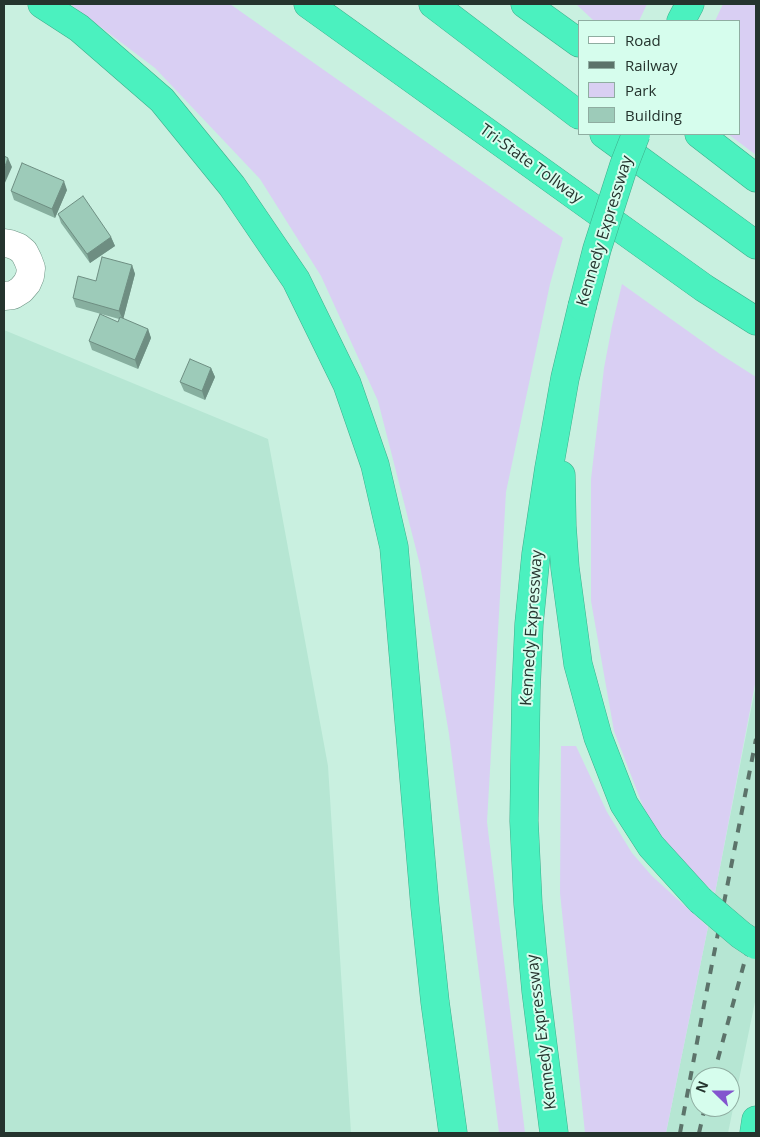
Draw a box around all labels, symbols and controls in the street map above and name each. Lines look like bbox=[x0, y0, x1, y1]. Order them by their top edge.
legend bbox=[578, 20, 740, 135]
text: Road bbox=[625, 30, 661, 50]
text: Railway bbox=[625, 55, 678, 75]
text: Park bbox=[625, 80, 656, 100]
text: Building bbox=[625, 105, 682, 125]
street label: Tri-State Tollway bbox=[476, 120, 586, 208]
street label: Kennedy Expressway bbox=[573, 153, 637, 309]
street label: Kennedy Expressway bbox=[517, 549, 547, 707]
street label: Kennedy Expressway bbox=[523, 953, 561, 1111]
north arrow bbox=[690, 1067, 740, 1117]
text: N bbox=[691, 1078, 712, 1095]

